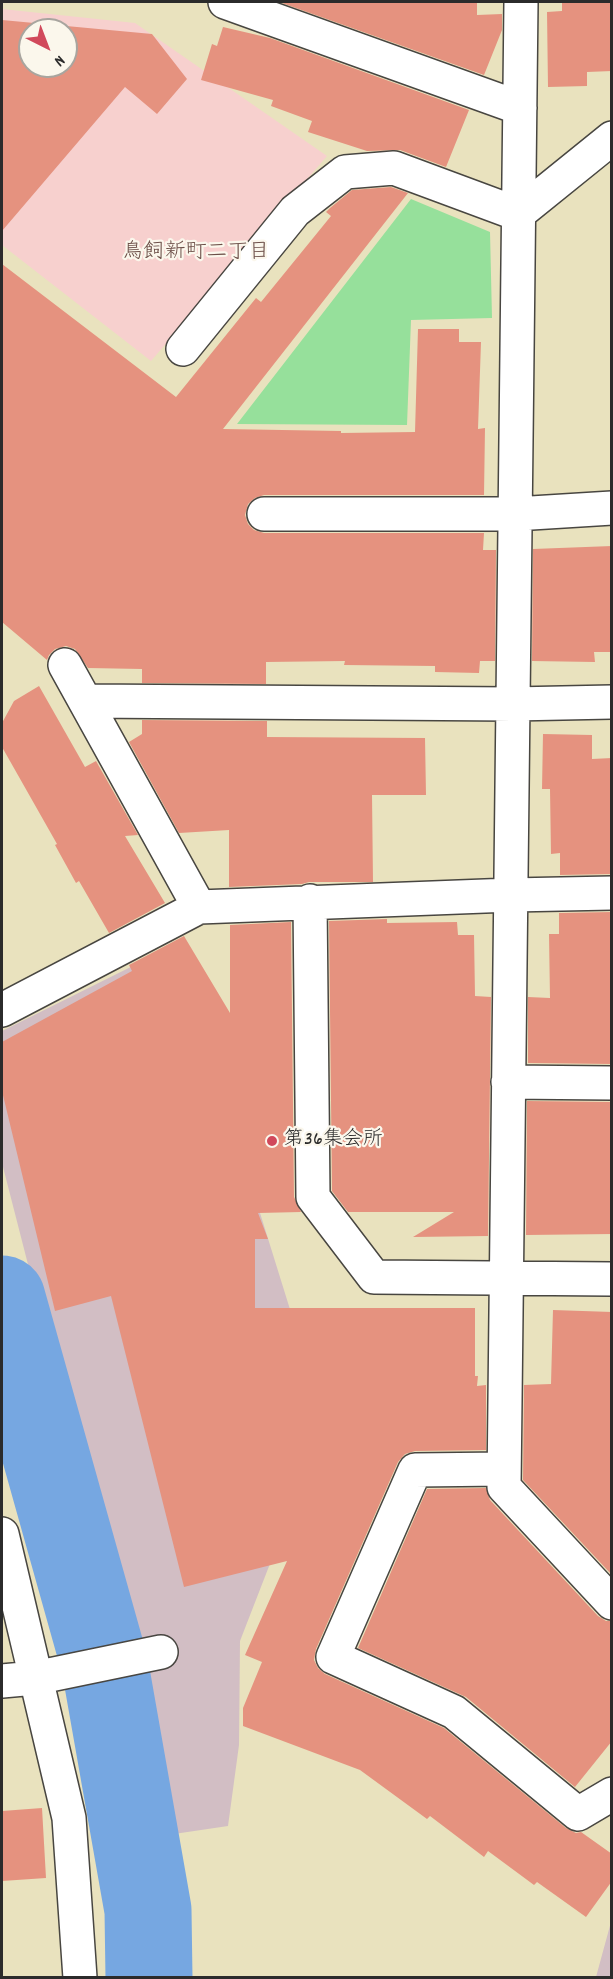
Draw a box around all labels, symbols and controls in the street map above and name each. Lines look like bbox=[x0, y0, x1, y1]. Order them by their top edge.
north arrow bbox=[18, 18, 78, 78]
text: N bbox=[48, 49, 70, 71]
district label: 鳥飼新町二丁目 bbox=[123, 241, 269, 267]
place label: 第36集会所 bbox=[284, 1129, 383, 1153]
marker: 第36集会所 bbox=[265, 1134, 279, 1148]

